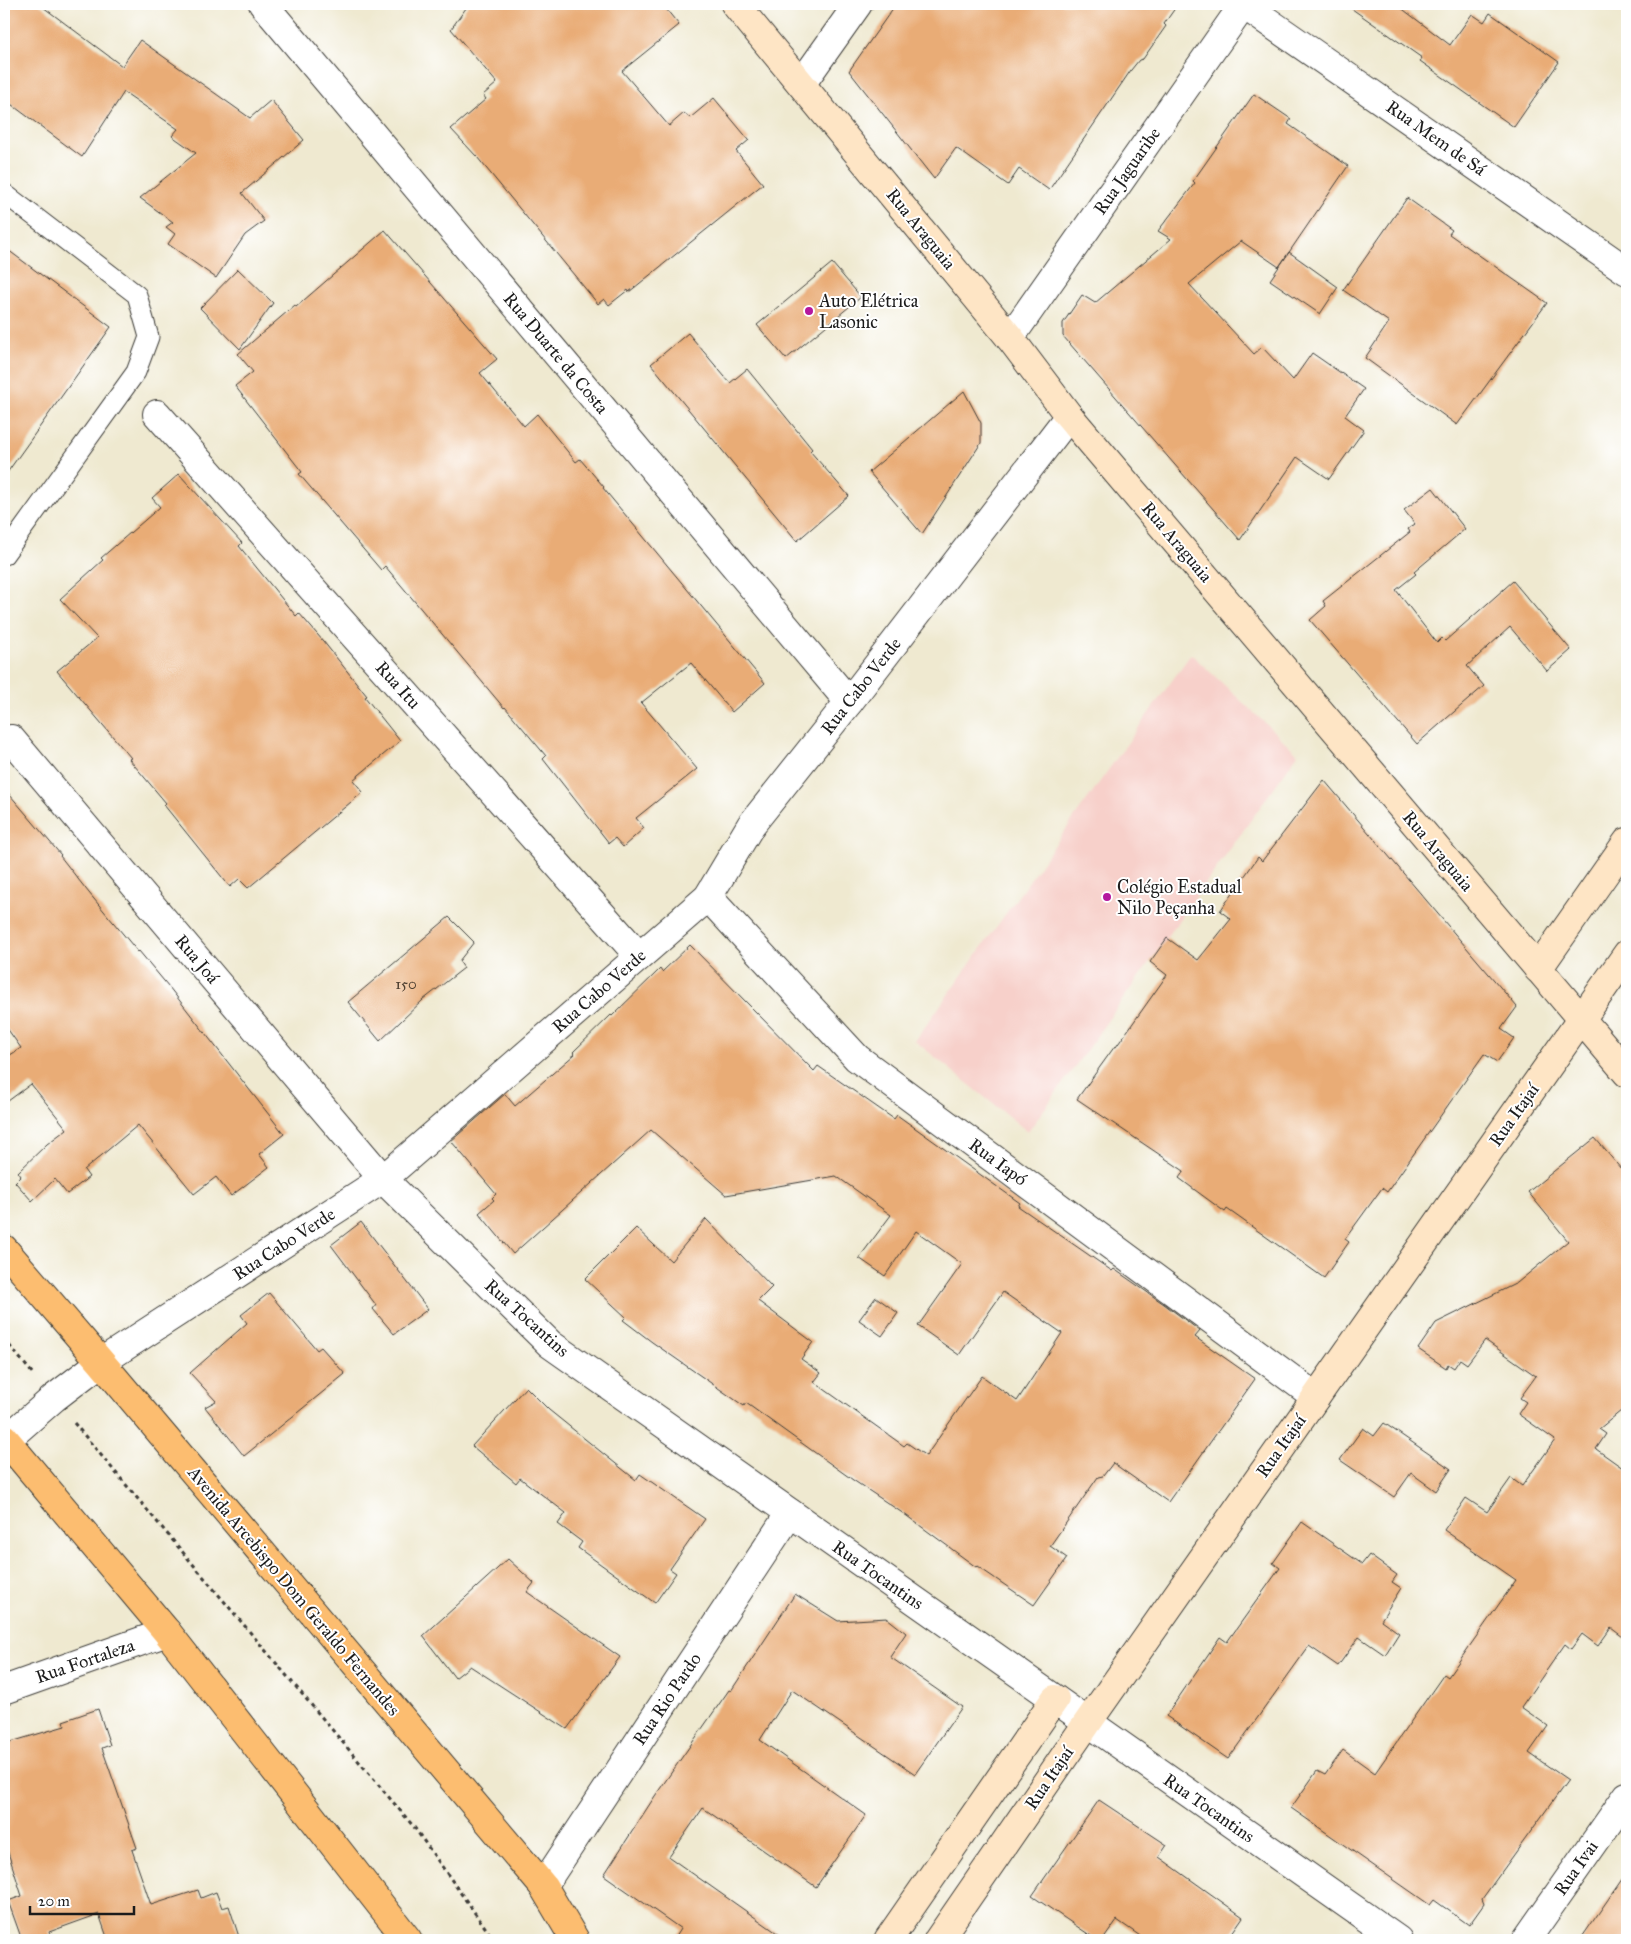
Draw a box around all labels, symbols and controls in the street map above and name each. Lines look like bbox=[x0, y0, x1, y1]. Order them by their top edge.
street label: Rua Mem de Sá bbox=[1382, 95, 1490, 181]
street label: Rua Jaguaribe bbox=[1089, 123, 1166, 220]
street label: Rua Araguaia bbox=[881, 184, 961, 275]
street label: Rua Duarte da Costa bbox=[499, 288, 614, 419]
place label: Auto Elétrica Lasonic bbox=[818, 290, 919, 333]
marker: Auto Elétrica Lasonic bbox=[803, 305, 815, 317]
street label: Rua Araguaia bbox=[1136, 497, 1217, 588]
street label: Rua Cabo Verde bbox=[816, 633, 906, 739]
street label: Rua Itu bbox=[371, 657, 425, 714]
street label: Rua Araguaia bbox=[1397, 806, 1478, 897]
place label: Colégio Estadual Nilo Peçanha bbox=[1117, 876, 1242, 919]
marker: Colégio Estadual Nilo Peçanha bbox=[1101, 891, 1113, 903]
street label: Rua Joá bbox=[169, 930, 224, 989]
street label: Rua Cabo Verde bbox=[548, 944, 650, 1038]
house number: 150 bbox=[395, 975, 417, 993]
street label: Rua Itajaí bbox=[1484, 1078, 1544, 1151]
street label: Rua Iapó bbox=[964, 1133, 1032, 1191]
street label: Rua Cabo Verde bbox=[229, 1203, 339, 1285]
street label: Rua Tocantins bbox=[480, 1274, 574, 1362]
street label: Rua Itajaí bbox=[1251, 1409, 1311, 1482]
street label: Avenida Arcebispo Dom Geraldo Fernandes bbox=[183, 1461, 405, 1720]
street label: Rua Tocantins bbox=[828, 1536, 928, 1614]
street label: Rua Fortaleza bbox=[33, 1634, 138, 1688]
street label: Rua Rio Pardo bbox=[628, 1649, 706, 1749]
street label: Rua Itajaí bbox=[1020, 1741, 1079, 1814]
street label: Rua Tocantins bbox=[1159, 1769, 1259, 1847]
street label: Rua Ivai bbox=[1549, 1836, 1603, 1900]
scale bar bbox=[30, 1884, 134, 1916]
text: 20 m bbox=[38, 1892, 70, 1910]

